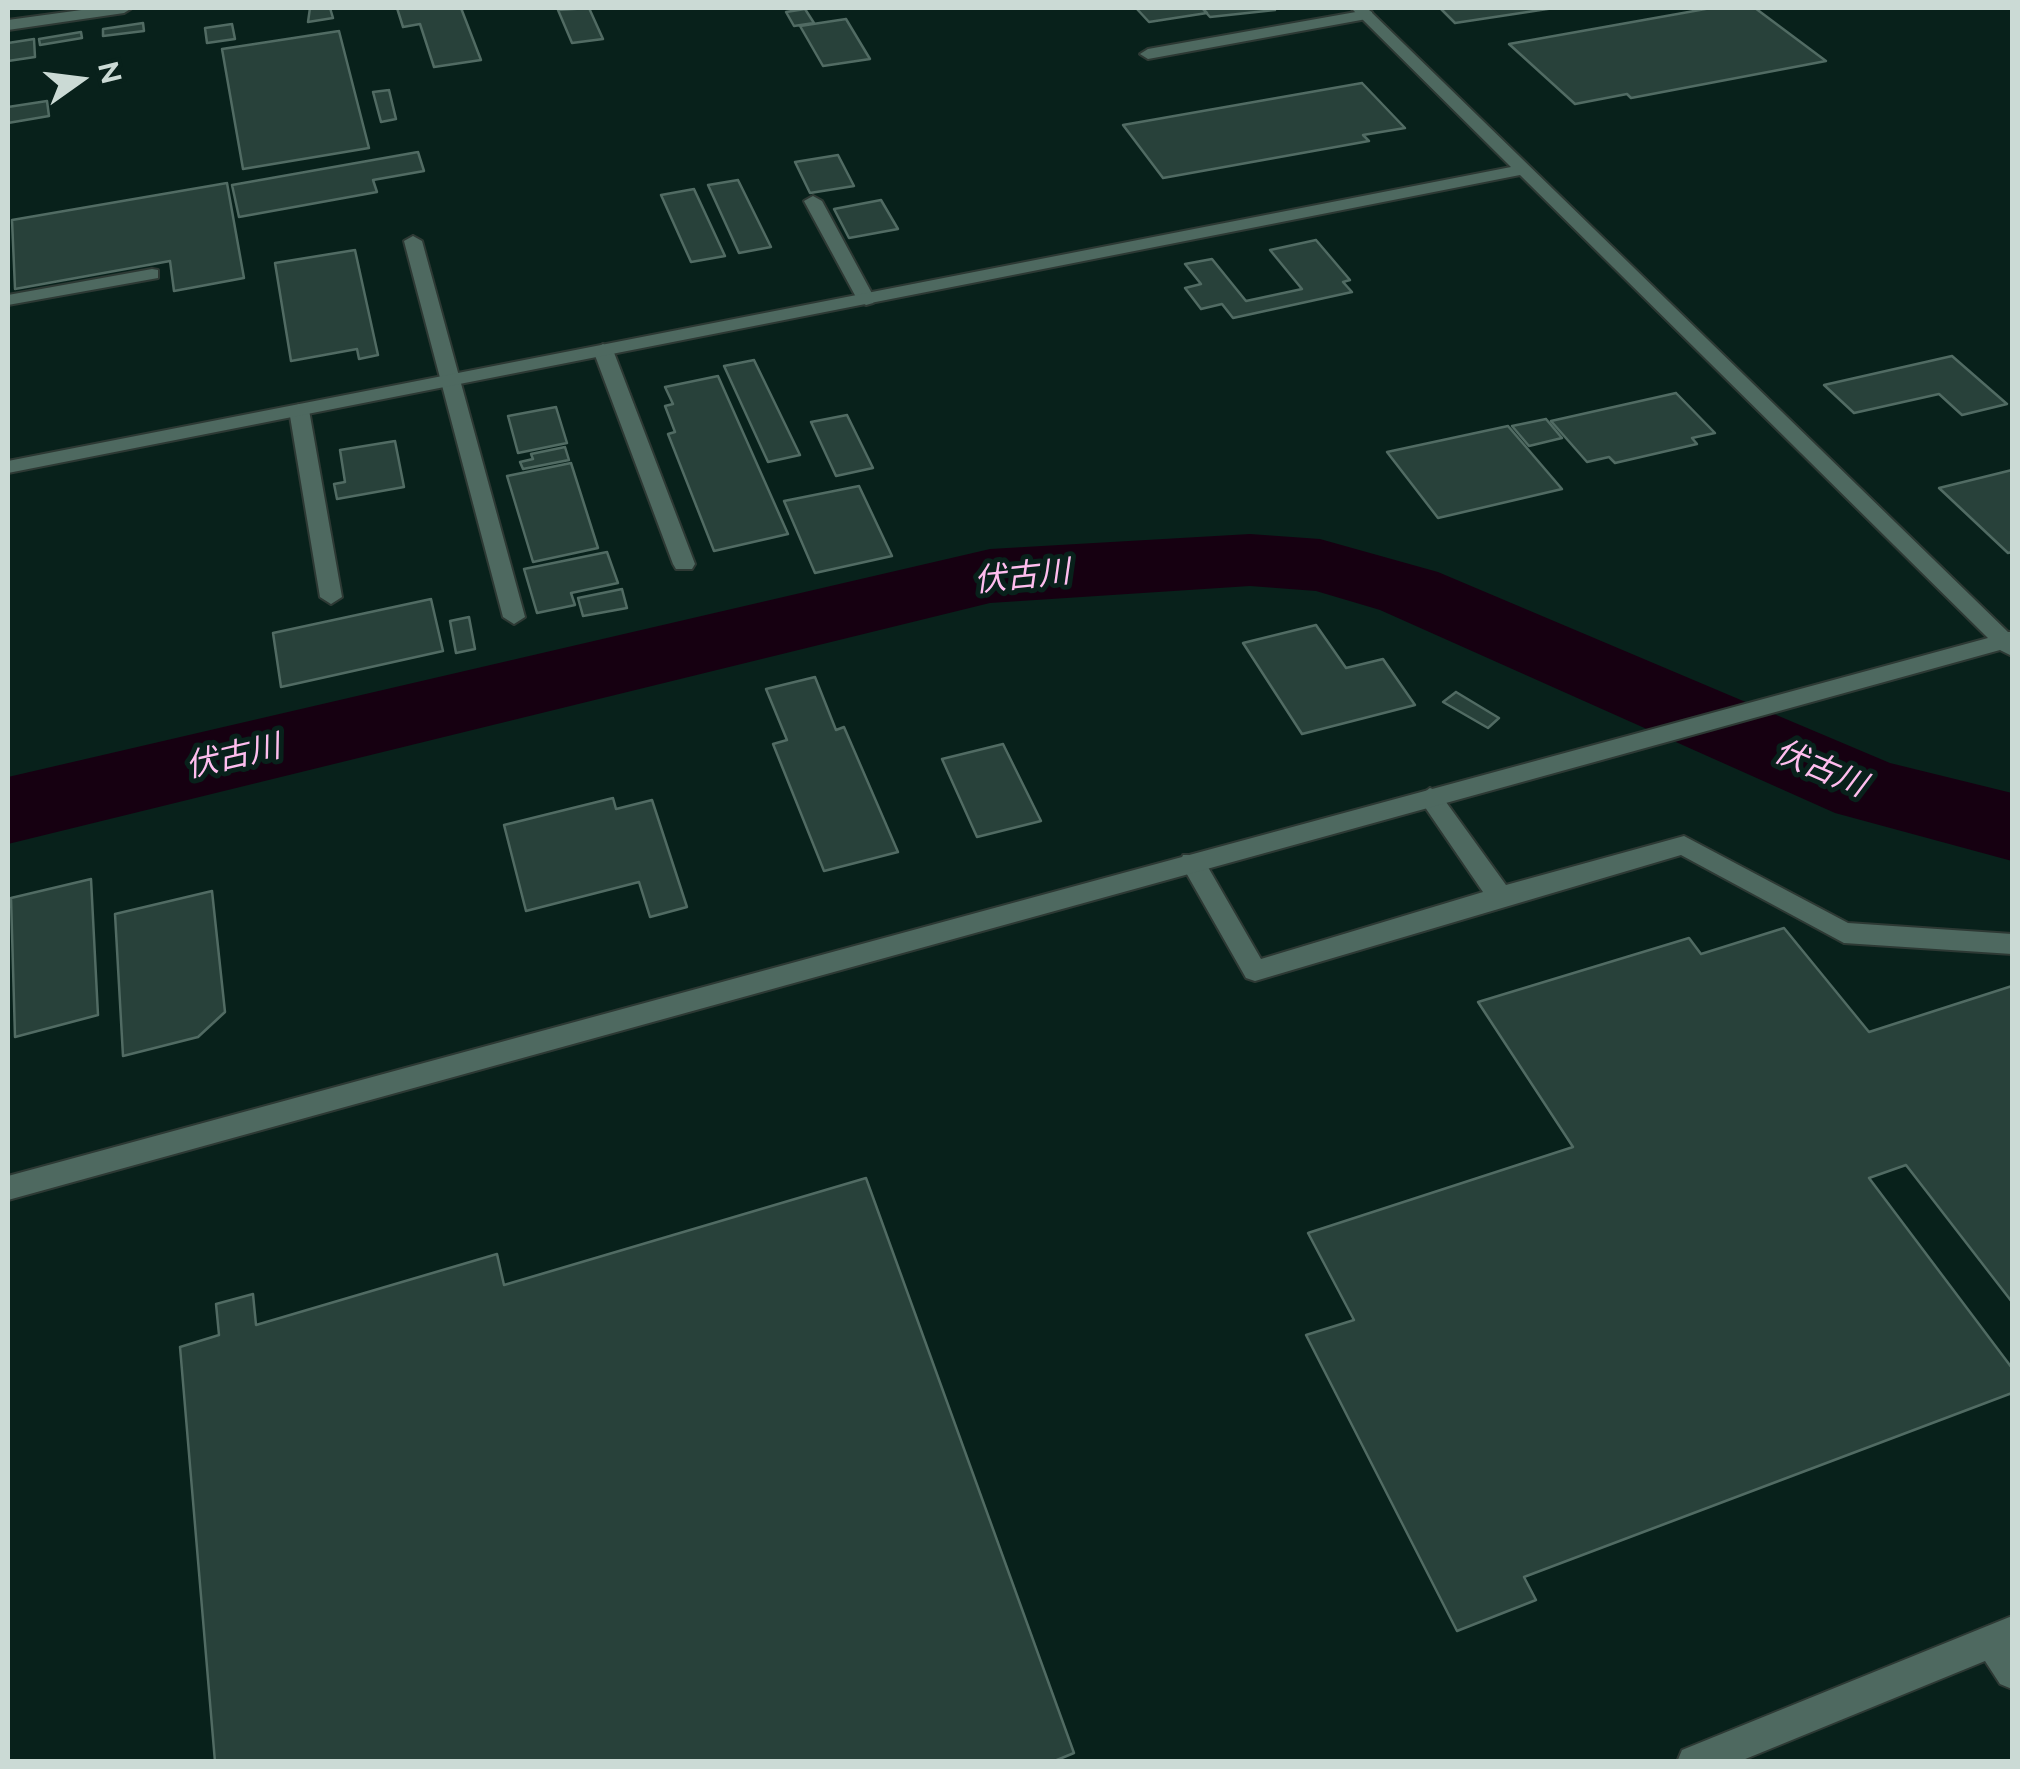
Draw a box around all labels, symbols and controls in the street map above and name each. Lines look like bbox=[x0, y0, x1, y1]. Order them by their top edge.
north arrow bbox=[30, 30, 130, 130]
text: N bbox=[91, 58, 128, 87]
water label: 伏古川 bbox=[972, 553, 1072, 601]
water label: 伏古川 bbox=[182, 727, 284, 787]
water label: 伏古川 bbox=[1768, 733, 1872, 805]

